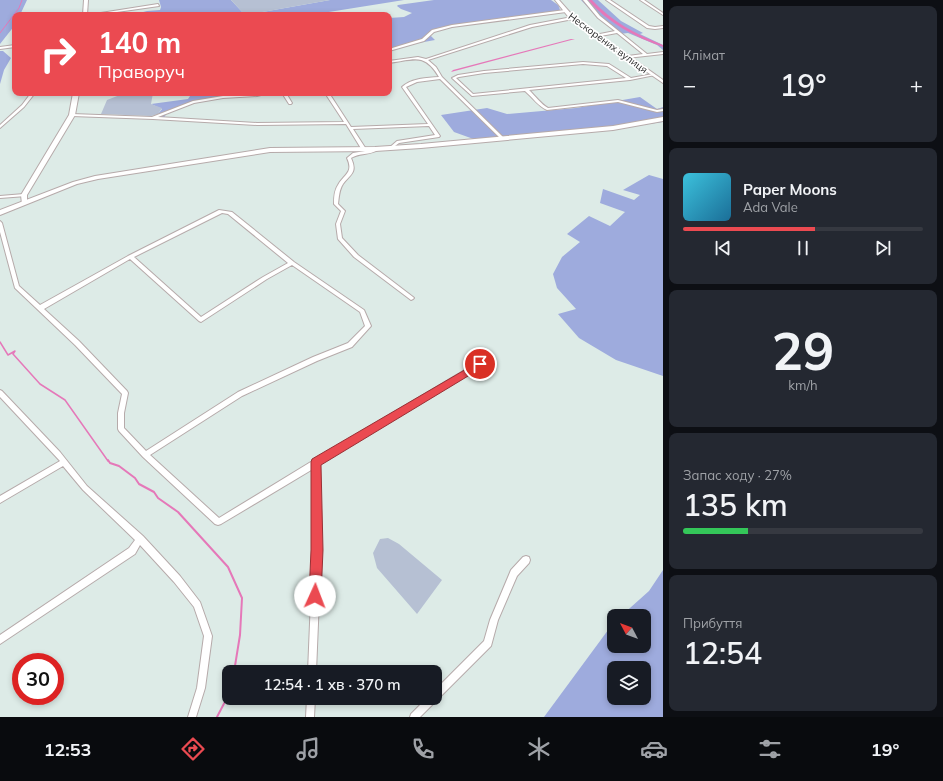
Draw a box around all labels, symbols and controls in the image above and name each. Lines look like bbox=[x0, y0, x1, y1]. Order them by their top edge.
street label: Нескорених вулиця bbox=[566, 10, 650, 76]
text: 140 m bbox=[98, 25, 181, 60]
icon: right bbox=[32, 28, 84, 80]
text: Клімат bbox=[683, 47, 725, 63]
text: Праворуч bbox=[98, 60, 185, 83]
text: 19° bbox=[779, 66, 827, 104]
text: − bbox=[683, 71, 696, 99]
text: + bbox=[910, 71, 923, 99]
text: Paper Moons bbox=[743, 180, 837, 199]
text: Ada Vale bbox=[743, 199, 798, 215]
icon: previous bbox=[712, 237, 734, 259]
icon: pause bbox=[792, 237, 814, 259]
icon: next bbox=[872, 237, 894, 259]
text: 29 bbox=[772, 318, 834, 383]
pin bbox=[463, 347, 497, 381]
icon: arrive bbox=[469, 353, 491, 375]
text: km/h bbox=[788, 377, 818, 393]
text: Запас ходу · 27% bbox=[683, 467, 792, 483]
text: 135 km bbox=[683, 486, 788, 524]
position arrow bbox=[294, 575, 336, 617]
north arrow bbox=[607, 609, 651, 653]
map controls bbox=[607, 609, 651, 705]
text: Прибуття bbox=[683, 615, 742, 631]
text: 12:54 bbox=[683, 634, 762, 672]
speed limit sign: 30 bbox=[12, 653, 64, 705]
button: layers bbox=[607, 661, 651, 705]
text: 12:54 · 1 хв · 370 m bbox=[264, 675, 400, 694]
icon: directions bbox=[179, 735, 207, 763]
icon: music bbox=[294, 735, 322, 763]
icon: phone bbox=[409, 735, 437, 763]
icon: climate bbox=[525, 735, 553, 763]
icon: car bbox=[640, 735, 668, 763]
icon: filters bbox=[756, 735, 784, 763]
text: 12:53 bbox=[44, 738, 91, 761]
text: 19° bbox=[871, 738, 899, 761]

